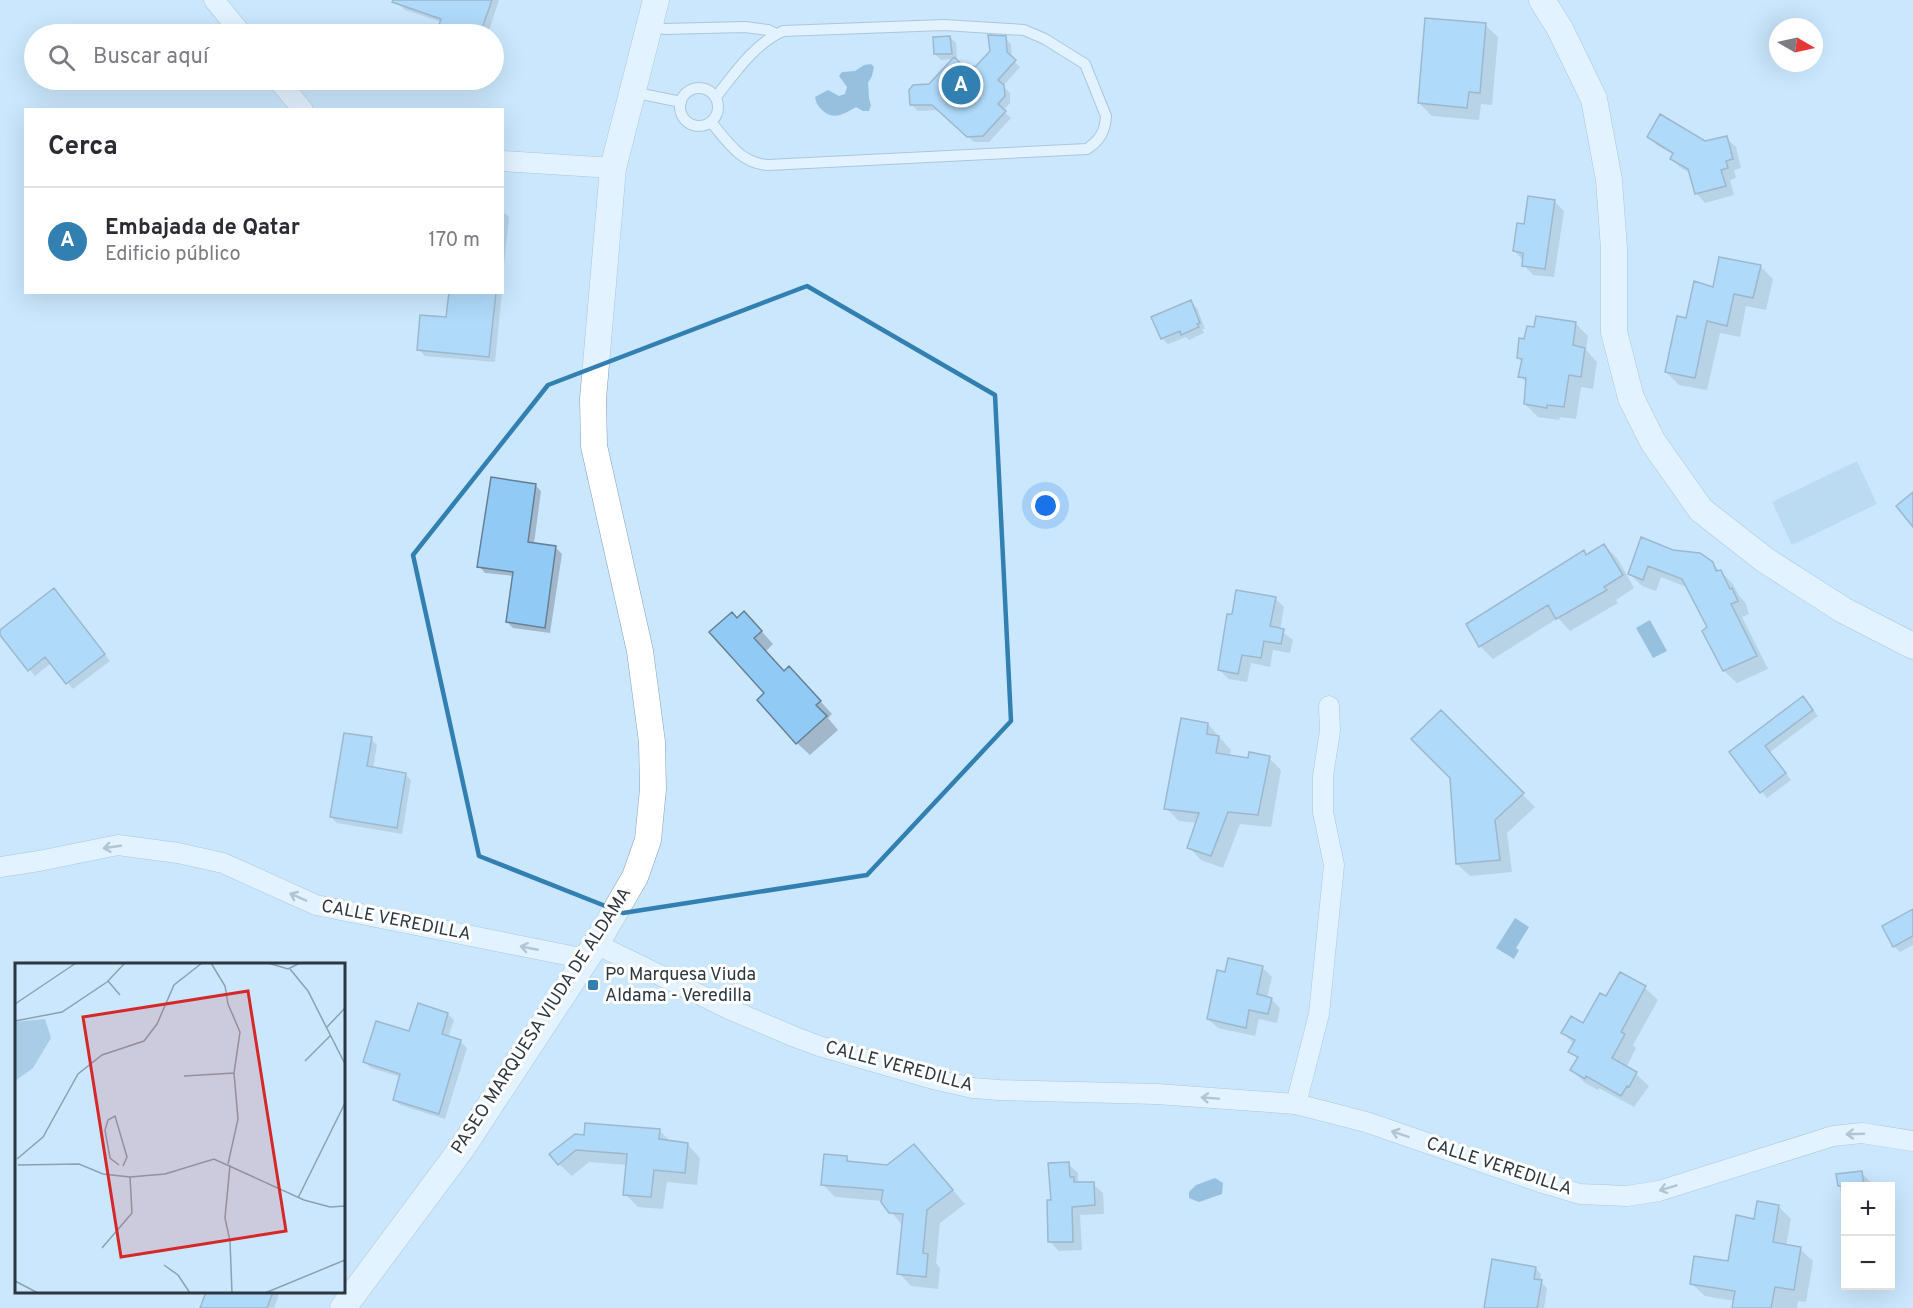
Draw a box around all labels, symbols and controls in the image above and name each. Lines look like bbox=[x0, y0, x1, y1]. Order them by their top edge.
north arrow bbox=[1769, 18, 1823, 72]
search box bbox=[24, 24, 504, 90]
icon: search bbox=[45, 41, 78, 74]
text: Buscar aquí bbox=[93, 44, 209, 71]
pin: A bbox=[942, 62, 980, 107]
text: Cerca bbox=[48, 131, 118, 164]
text: Embajada de Qatar bbox=[105, 215, 300, 242]
text: A bbox=[60, 228, 75, 254]
text: 170 m bbox=[428, 228, 480, 254]
text: Edificio público bbox=[105, 242, 241, 268]
your location bbox=[1031, 491, 1060, 520]
one-way arrow bbox=[103, 841, 122, 852]
street label: PASEO MARQUESA VIUDA DE ALDAMA bbox=[447, 883, 637, 1159]
one-way arrow bbox=[289, 891, 307, 903]
street label: CALLE VEREDILLA bbox=[319, 895, 473, 947]
one-way arrow bbox=[519, 941, 538, 953]
inset map bbox=[15, 963, 345, 1293]
place label: Pº Marquesa Viuda Aldama - Veredilla bbox=[605, 964, 756, 1008]
marker: Pº Marquesa Viuda Aldama - Veredilla bbox=[586, 978, 600, 992]
street label: CALLE VEREDILLA bbox=[823, 1036, 975, 1098]
one-way arrow bbox=[1200, 1092, 1220, 1103]
one-way arrow bbox=[1391, 1128, 1410, 1139]
one-way arrow bbox=[1846, 1129, 1866, 1140]
street label: CALLE VEREDILLA bbox=[1423, 1133, 1575, 1201]
map controls bbox=[1841, 1182, 1895, 1290]
button: + bbox=[1841, 1182, 1895, 1236]
one-way arrow bbox=[1659, 1183, 1678, 1194]
button: − bbox=[1841, 1236, 1895, 1290]

